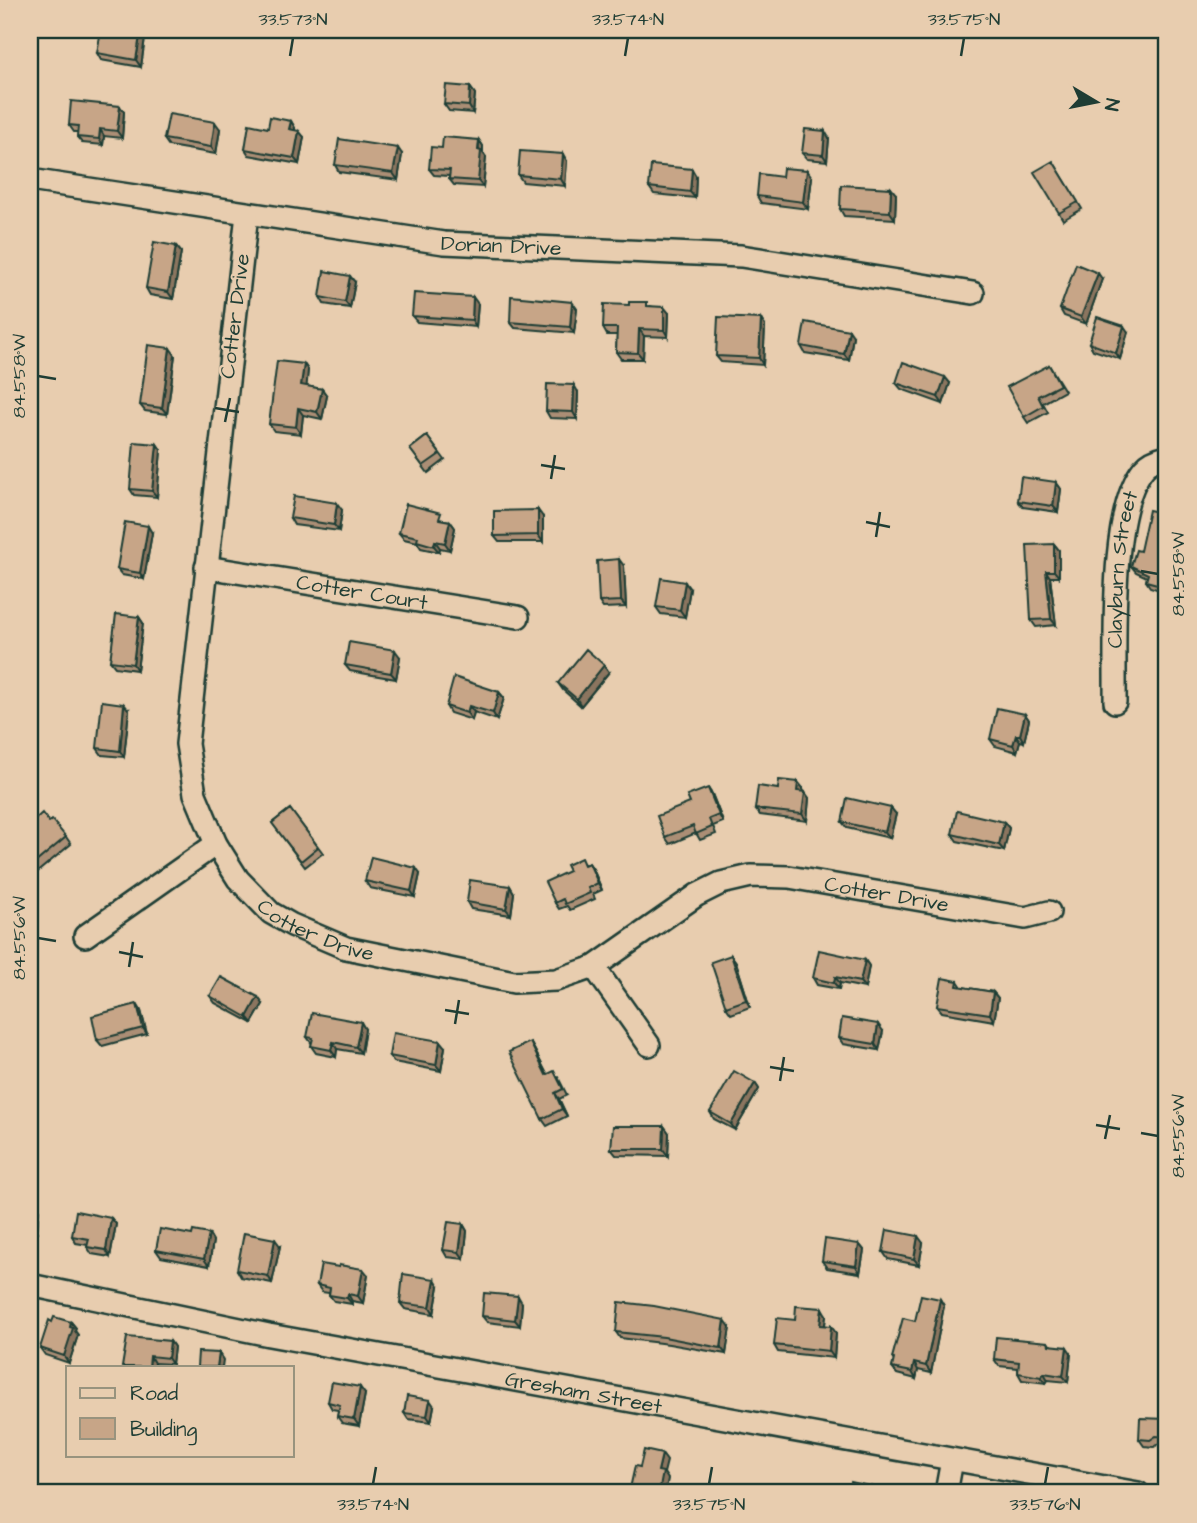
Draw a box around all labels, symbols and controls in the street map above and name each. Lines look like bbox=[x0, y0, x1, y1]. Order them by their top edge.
text: 33.573°N bbox=[258, 7, 328, 32]
text: 33.574°N bbox=[592, 7, 664, 32]
text: 33.575°N bbox=[928, 7, 1000, 32]
north arrow bbox=[1060, 66, 1130, 136]
text: N bbox=[1097, 96, 1126, 113]
street label: Dorian Drive bbox=[440, 228, 562, 263]
street label: Cotter Drive bbox=[213, 252, 257, 380]
text: 84.558°W bbox=[7, 334, 32, 418]
street label: Clayburn Street bbox=[1100, 486, 1145, 648]
text: 84.558°W bbox=[1166, 532, 1191, 616]
street label: Cotter Court bbox=[294, 567, 430, 617]
street label: Cotter Drive bbox=[822, 869, 951, 919]
street label: Cotter Drive bbox=[250, 892, 376, 968]
text: 84.556°W bbox=[7, 896, 32, 980]
text: 84.556°W bbox=[1166, 1094, 1191, 1178]
street label: Gresham Street bbox=[503, 1364, 665, 1421]
legend bbox=[66, 1366, 294, 1456]
text: Road bbox=[130, 1379, 178, 1408]
text: Building bbox=[130, 1415, 198, 1446]
text: 33.574°N bbox=[337, 1492, 409, 1517]
text: 33.575°N bbox=[673, 1492, 745, 1517]
text: 33.576°N bbox=[1009, 1492, 1081, 1517]

